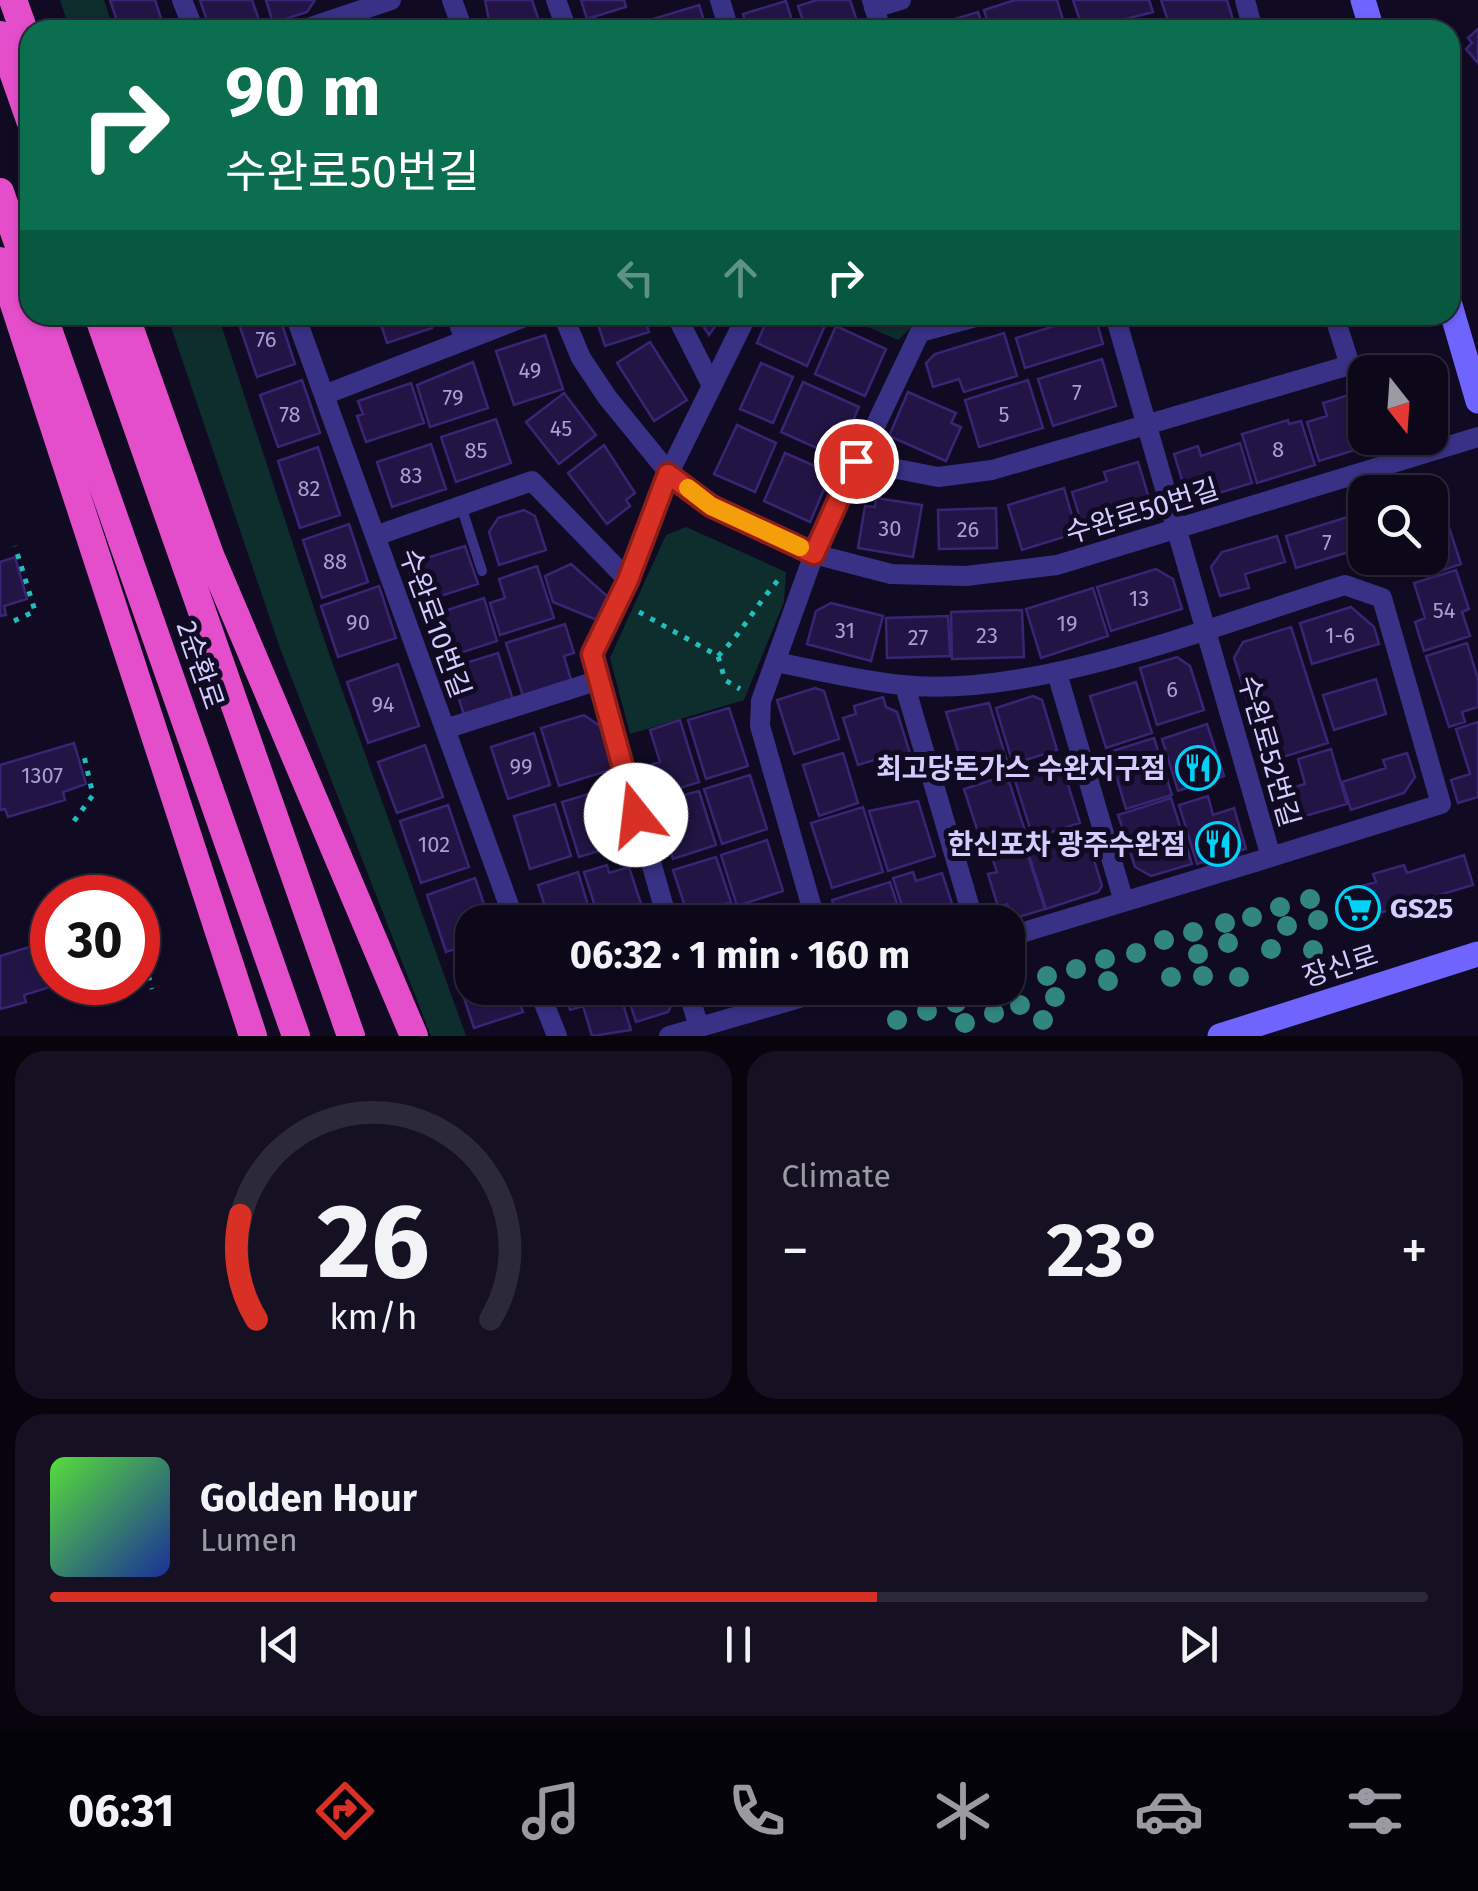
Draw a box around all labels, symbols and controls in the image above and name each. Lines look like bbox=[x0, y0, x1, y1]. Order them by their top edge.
text: 90 m bbox=[225, 50, 381, 134]
icon: right bbox=[60, 60, 190, 190]
text: 수완로50번길 bbox=[225, 145, 480, 199]
icon: left bbox=[608, 250, 663, 305]
icon: ahead bbox=[713, 250, 768, 305]
icon: right bbox=[818, 250, 873, 305]
house number: 76 bbox=[256, 326, 277, 353]
north arrow bbox=[1348, 355, 1448, 455]
map controls bbox=[1348, 355, 1448, 575]
house number: 49 bbox=[519, 357, 541, 384]
house number: 7 bbox=[1072, 379, 1082, 406]
house number: 79 bbox=[443, 384, 463, 411]
house number: 78 bbox=[279, 401, 301, 428]
house number: 5 bbox=[998, 401, 1010, 428]
house number: 45 bbox=[550, 415, 572, 442]
pin bbox=[814, 419, 899, 504]
icon: arrive bbox=[829, 434, 884, 489]
house number: 8 bbox=[1272, 436, 1284, 463]
house number: 85 bbox=[464, 437, 488, 464]
house number: 83 bbox=[399, 462, 423, 489]
street label: 수완로50번길 bbox=[1061, 472, 1223, 550]
house number: 82 bbox=[298, 475, 320, 502]
button: search bbox=[1348, 475, 1448, 575]
house number: 30 bbox=[878, 515, 902, 542]
house number: 26 bbox=[957, 516, 979, 543]
house number: 7 bbox=[1322, 529, 1332, 556]
street label: 수완로10번길 bbox=[393, 544, 477, 702]
house number: 88 bbox=[323, 548, 347, 575]
house number: 13 bbox=[1129, 585, 1149, 612]
house number: 54 bbox=[1433, 597, 1456, 624]
house number: 90 bbox=[346, 609, 370, 636]
house number: 19 bbox=[1056, 610, 1078, 637]
street label: 2순환로 bbox=[170, 617, 230, 713]
house number: 31 bbox=[835, 617, 855, 644]
house number: 23 bbox=[976, 622, 998, 649]
house number: 1-6 bbox=[1325, 622, 1355, 649]
house number: 27 bbox=[908, 624, 928, 651]
street label: 수완로52번길 bbox=[1232, 671, 1306, 831]
house number: 6 bbox=[1166, 676, 1178, 703]
house number: 94 bbox=[371, 691, 395, 718]
restaurant icon: 최고당돈가스 수완지구점 bbox=[1175, 745, 1221, 791]
place label: 최고당돈가스 수완지구점 bbox=[876, 752, 1166, 785]
house number: 99 bbox=[509, 753, 533, 780]
house number: 1307 bbox=[21, 762, 63, 789]
position arrow bbox=[584, 763, 688, 867]
restaurant icon: 한신포차 광주수완점 bbox=[1195, 821, 1241, 867]
place label: 한신포차 광주수완점 bbox=[948, 828, 1186, 861]
house number: 102 bbox=[418, 831, 450, 858]
speed limit sign: 30 bbox=[30, 875, 160, 1005]
supermarket icon: GS25 bbox=[1335, 885, 1381, 931]
place label: GS25 bbox=[1390, 892, 1453, 925]
text: 06:32 · 1 min · 160 m bbox=[570, 932, 910, 978]
street label: 장신로 bbox=[1298, 938, 1382, 994]
text: Climate bbox=[782, 1157, 891, 1195]
text: 26 bbox=[317, 1180, 429, 1305]
text: 23° bbox=[1047, 1206, 1163, 1296]
text: − bbox=[782, 1218, 809, 1284]
text: + bbox=[1401, 1218, 1428, 1284]
text: km/h bbox=[329, 1296, 417, 1338]
text: Golden Hour bbox=[200, 1475, 417, 1521]
text: Lumen bbox=[200, 1521, 298, 1559]
icon: previous bbox=[252, 1617, 307, 1672]
icon: pause bbox=[711, 1617, 766, 1672]
icon: next bbox=[1171, 1617, 1226, 1672]
icon: directions bbox=[310, 1776, 380, 1846]
icon: music bbox=[516, 1776, 586, 1846]
icon: phone bbox=[722, 1776, 792, 1846]
icon: climate bbox=[928, 1776, 998, 1846]
icon: car bbox=[1134, 1776, 1204, 1846]
icon: filters bbox=[1340, 1776, 1410, 1846]
text: 06:31 bbox=[68, 1784, 174, 1838]

